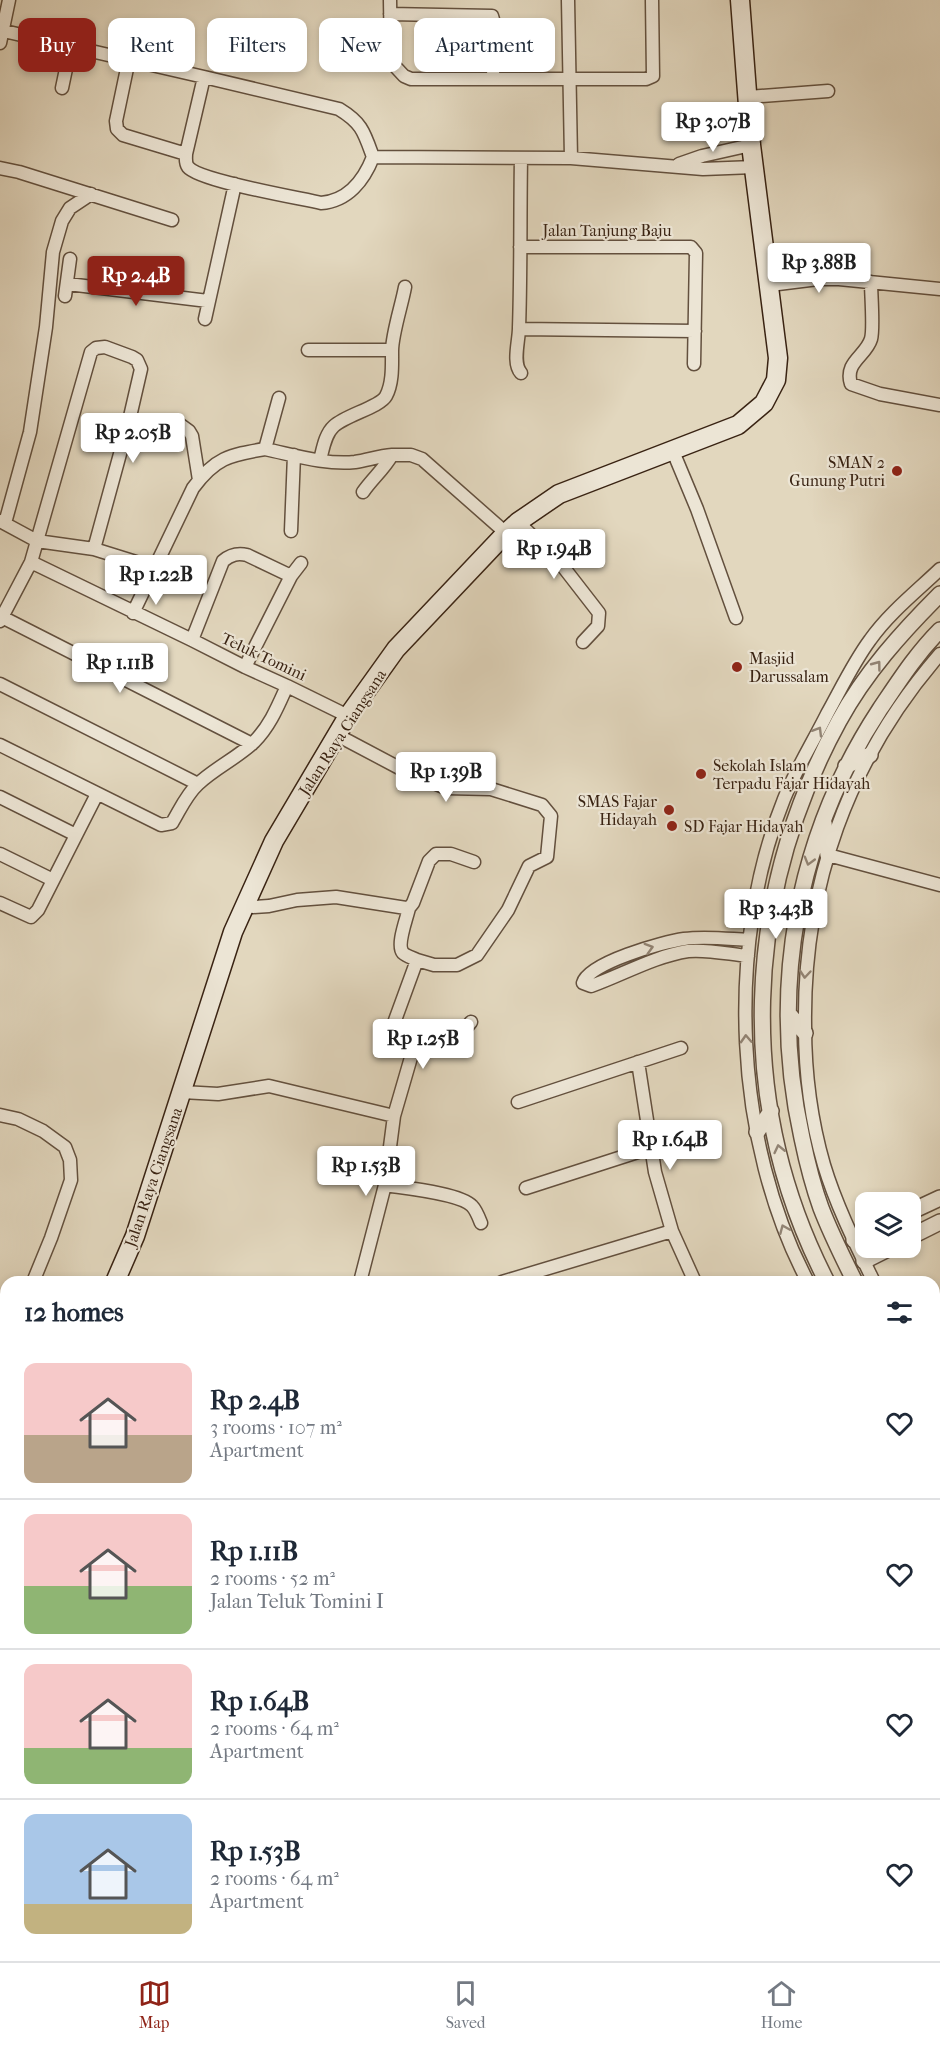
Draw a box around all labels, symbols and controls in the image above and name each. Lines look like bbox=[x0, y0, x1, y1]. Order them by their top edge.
chip: Buy bbox=[18, 18, 96, 72]
chip: Rent bbox=[108, 18, 195, 72]
chip: Filters bbox=[207, 18, 307, 72]
chip: New bbox=[319, 18, 402, 72]
chip: Apartment bbox=[414, 18, 555, 72]
pin: Rp 3.07B bbox=[651, 102, 775, 153]
text: Rp 3.07B bbox=[675, 110, 751, 133]
street label: Jalan Tanjung Baju bbox=[540, 221, 672, 240]
pin: Rp 3.88B bbox=[757, 243, 881, 294]
text: Rp 3.88B bbox=[782, 251, 856, 274]
pin: Rp 2.4B bbox=[81, 256, 191, 307]
text: Rp 2.4B bbox=[101, 264, 171, 287]
pin: Rp 2.05B bbox=[71, 413, 195, 464]
text: Rp 2.05B bbox=[95, 421, 171, 444]
place label: SMAN 2 Gunung Putri bbox=[789, 453, 885, 490]
marker: SMAN 2 Gunung Putri bbox=[890, 464, 904, 478]
pin: Rp 1.94B bbox=[492, 529, 616, 580]
text: Rp 1.94B bbox=[516, 537, 592, 560]
pin: Rp 1.22B bbox=[94, 555, 218, 606]
text: Rp 1.22B bbox=[119, 563, 193, 586]
street label: Teluk Tomini bbox=[218, 628, 310, 685]
pin: Rp 1.11B bbox=[58, 643, 182, 694]
place label: Masjid Darussalam bbox=[749, 649, 830, 686]
text: Rp 1.11B bbox=[86, 651, 154, 674]
marker: Masjid Darussalam bbox=[730, 660, 744, 674]
one-way arrow bbox=[869, 661, 880, 672]
street label: Jalan Raya Ciangsana bbox=[293, 665, 391, 801]
one-way arrow bbox=[811, 726, 822, 737]
pin: Rp 1.39B bbox=[384, 752, 508, 803]
place label: Sekolah Islam Terpadu Fajar Hidayah bbox=[713, 756, 870, 793]
text: Rp 1.39B bbox=[410, 760, 482, 783]
marker: Sekolah Islam Terpadu Fajar Hidayah bbox=[694, 767, 708, 781]
place label: SMAS Fajar Hidayah bbox=[578, 792, 657, 829]
marker: SMAS Fajar Hidayah bbox=[662, 803, 676, 817]
place label: SD Fajar Hidayah bbox=[684, 817, 803, 836]
marker: SD Fajar Hidayah bbox=[665, 819, 679, 833]
one-way arrow bbox=[804, 855, 816, 866]
pin: Rp 3.43B bbox=[714, 889, 838, 940]
text: Rp 3.43B bbox=[738, 897, 814, 920]
one-way arrow bbox=[643, 943, 653, 955]
one-way arrow bbox=[799, 969, 812, 978]
pin: Rp 1.25B bbox=[361, 1019, 485, 1070]
text: Rp 1.25B bbox=[387, 1027, 459, 1050]
one-way arrow bbox=[740, 1034, 753, 1043]
street label: Jalan Raya Ciangsana bbox=[120, 1104, 186, 1251]
pin: Rp 1.64B bbox=[608, 1120, 732, 1171]
text: Rp 1.64B bbox=[632, 1128, 708, 1151]
one-way arrow bbox=[773, 1144, 786, 1154]
pin: Rp 1.53B bbox=[304, 1146, 428, 1197]
text: Rp 1.53B bbox=[331, 1154, 401, 1177]
map controls bbox=[855, 1192, 921, 1258]
button: layers bbox=[855, 1192, 921, 1258]
one-way arrow bbox=[779, 1225, 791, 1236]
icon: filters bbox=[883, 1296, 916, 1329]
text: 12 homes bbox=[24, 1297, 124, 1328]
text: Rp 2.4B bbox=[210, 1385, 300, 1416]
icon: home bbox=[72, 1387, 144, 1459]
icon: heart bbox=[883, 1407, 916, 1440]
text: 3 rooms · 107 m² bbox=[210, 1416, 342, 1439]
text: Apartment bbox=[210, 1439, 304, 1462]
text: Rp 1.11B bbox=[210, 1536, 298, 1567]
icon: home bbox=[72, 1538, 144, 1610]
icon: heart bbox=[883, 1558, 916, 1591]
text: 2 rooms · 52 m² bbox=[210, 1567, 335, 1590]
text: Jalan Teluk Tomini I bbox=[210, 1590, 384, 1613]
text: Rp 1.64B bbox=[210, 1686, 309, 1717]
icon: home bbox=[72, 1688, 144, 1760]
icon: heart bbox=[883, 1708, 916, 1741]
text: 2 rooms · 64 m² bbox=[210, 1717, 339, 1740]
text: Apartment bbox=[210, 1740, 304, 1763]
text: Rp 1.53B bbox=[210, 1836, 301, 1867]
icon: home bbox=[72, 1838, 144, 1910]
icon: heart bbox=[883, 1858, 916, 1891]
text: 2 rooms · 64 m² bbox=[210, 1867, 339, 1890]
text: Apartment bbox=[210, 1890, 304, 1913]
tab: Map bbox=[138, 1977, 171, 2032]
tab: Saved bbox=[446, 1977, 486, 2032]
tab: Home bbox=[761, 1977, 802, 2032]

